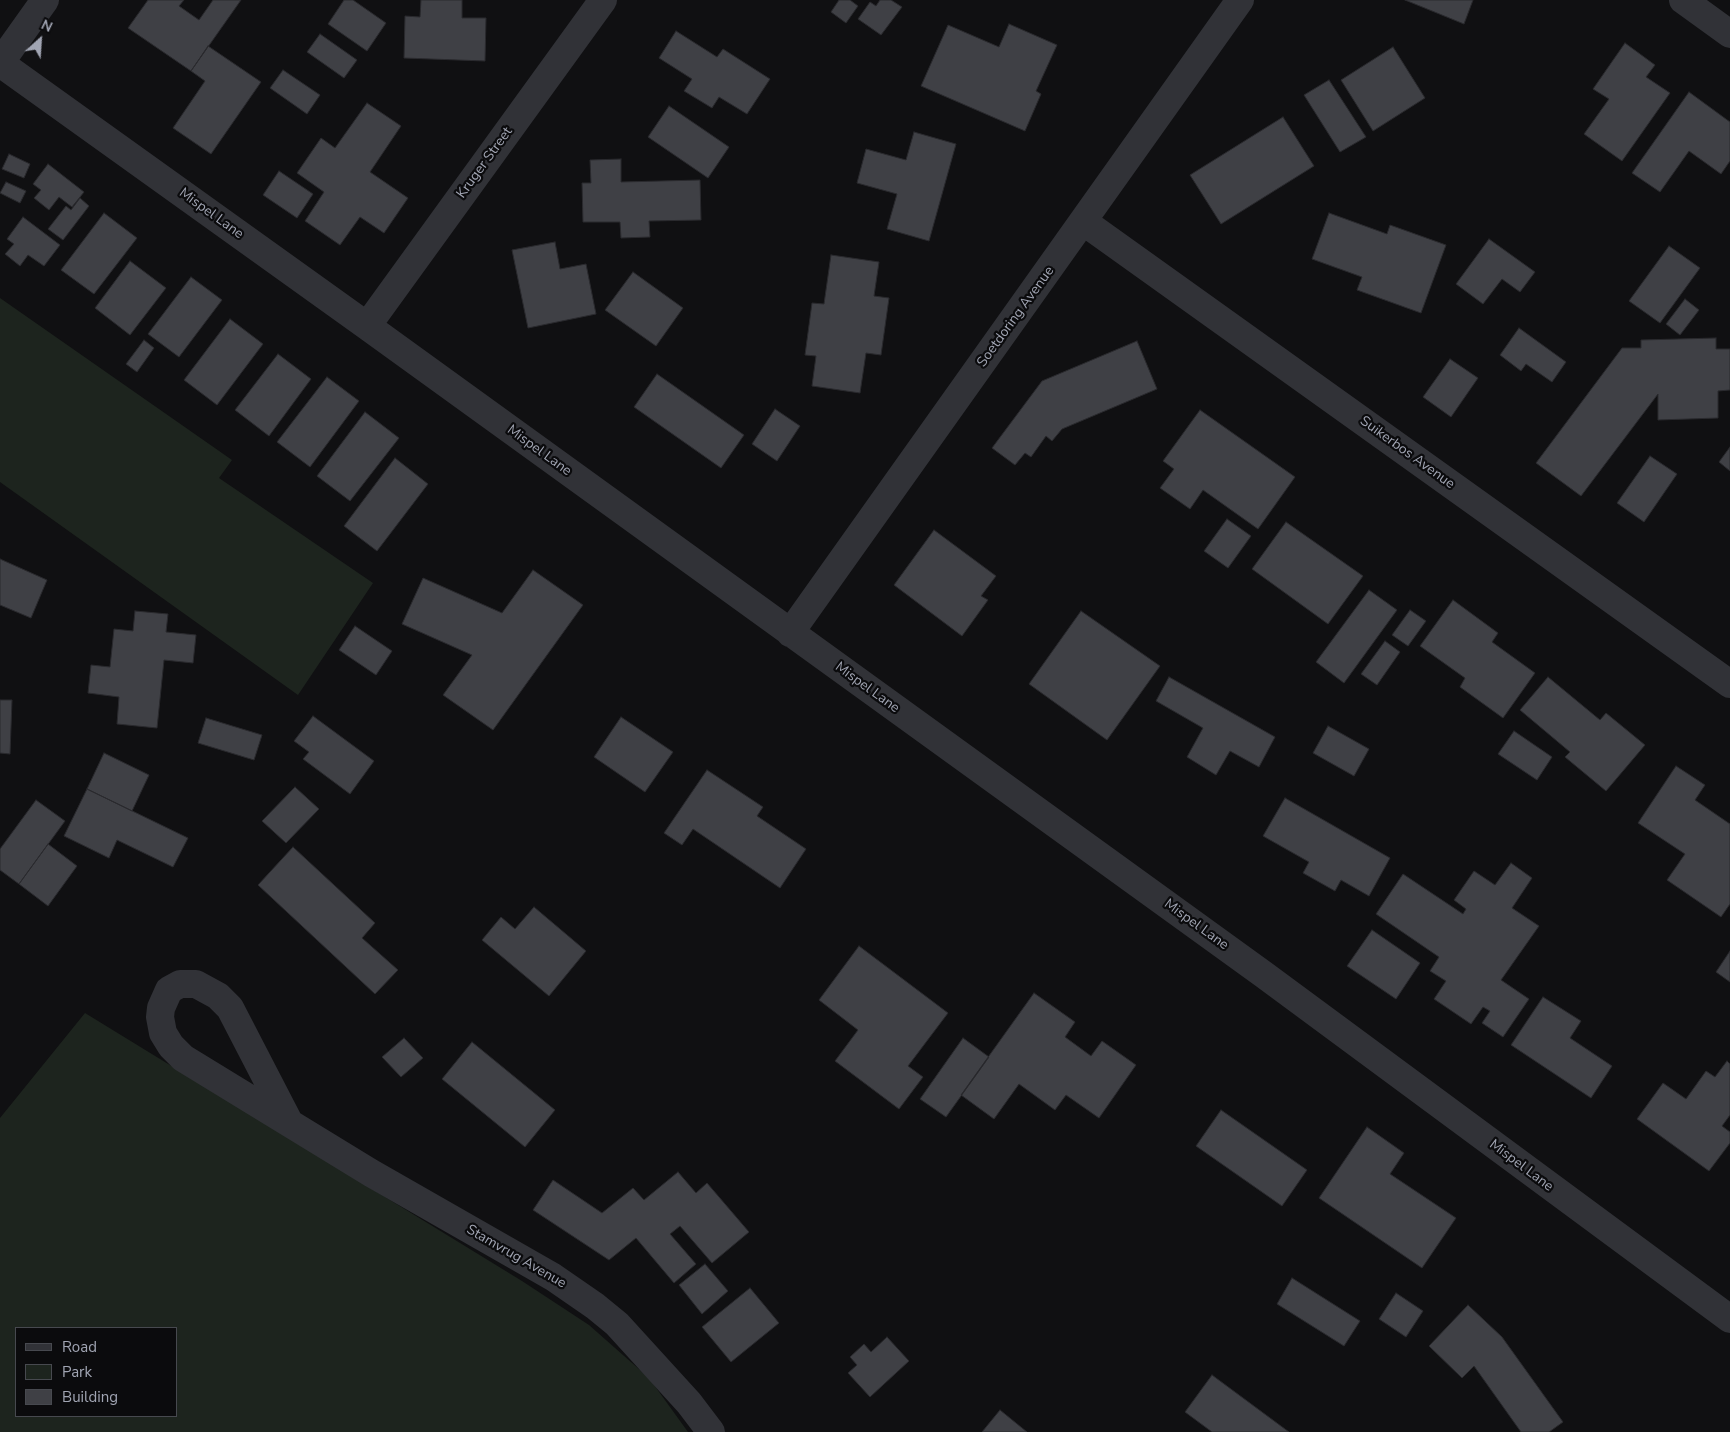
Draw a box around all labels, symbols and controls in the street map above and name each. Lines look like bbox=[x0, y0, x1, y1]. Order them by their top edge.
north arrow bbox=[15, 15, 65, 65]
text: N bbox=[38, 15, 56, 37]
street label: Kruger Street bbox=[453, 124, 517, 202]
street label: Mispel Lane bbox=[175, 185, 247, 243]
street label: Soetdoring Avenue bbox=[974, 263, 1058, 371]
street label: Suikerbos Avenue bbox=[1356, 413, 1458, 493]
street label: Mispel Lane bbox=[503, 422, 575, 480]
street label: Mispel Lane bbox=[831, 659, 903, 717]
street label: Mispel Lane bbox=[1160, 896, 1232, 954]
street label: Mispel Lane bbox=[1486, 1137, 1556, 1195]
street label: Stamvrug Avenue bbox=[463, 1222, 569, 1292]
legend bbox=[15, 1327, 178, 1417]
text: Road bbox=[62, 1337, 97, 1357]
text: Park bbox=[62, 1362, 92, 1382]
text: Building bbox=[62, 1387, 118, 1407]

